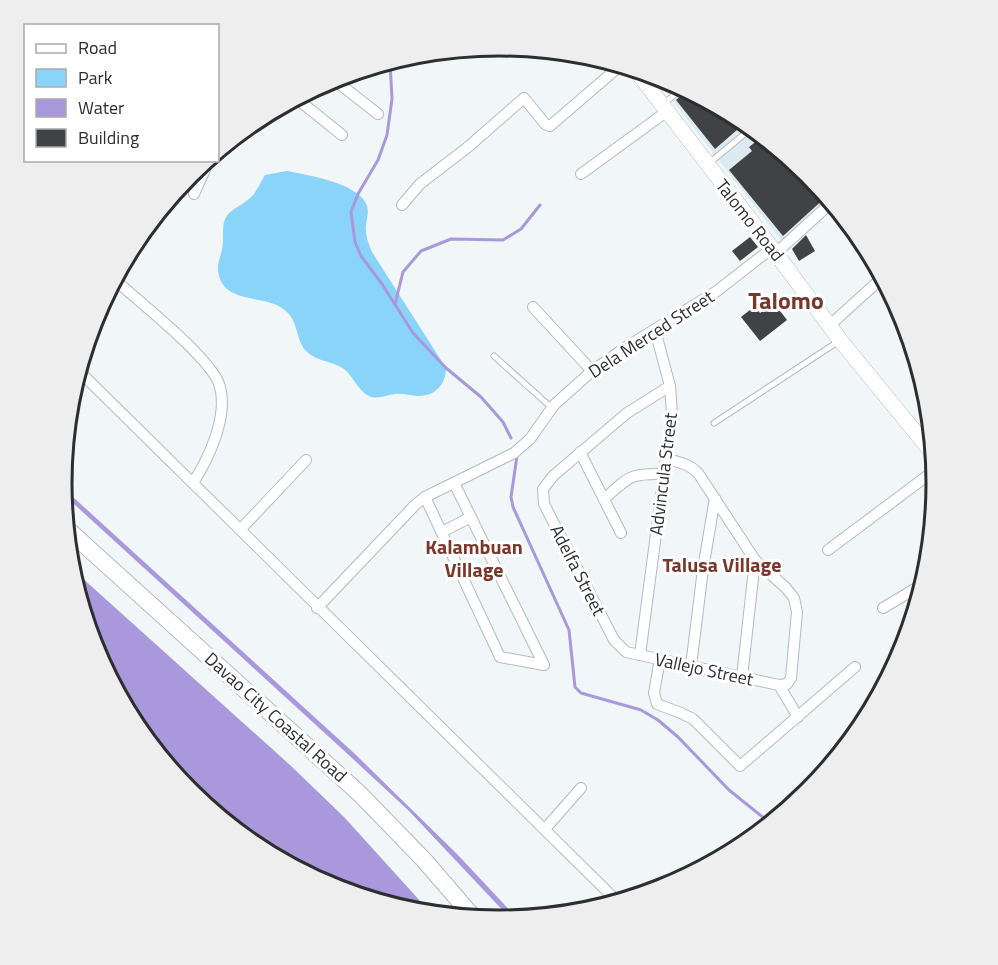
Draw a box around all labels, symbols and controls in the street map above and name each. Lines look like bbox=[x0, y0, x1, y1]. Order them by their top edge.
legend bbox=[24, 24, 219, 162]
text: Road bbox=[78, 34, 117, 61]
text: Park bbox=[78, 64, 113, 91]
text: Water bbox=[78, 94, 124, 121]
text: Building bbox=[78, 124, 139, 151]
street label: Talomo Road bbox=[709, 173, 791, 267]
district label: Talomo bbox=[748, 282, 824, 318]
street label: Dela Merced Street bbox=[583, 283, 720, 385]
street label: Advincula Street bbox=[642, 410, 684, 537]
street label: Adelfa Street bbox=[544, 520, 613, 621]
district label: Kalambuan Village bbox=[425, 531, 523, 585]
district label: Talusa Village bbox=[663, 549, 781, 580]
street label: Vallejo Street bbox=[652, 645, 756, 693]
street label: Davao City Coastal Road bbox=[199, 646, 353, 788]

